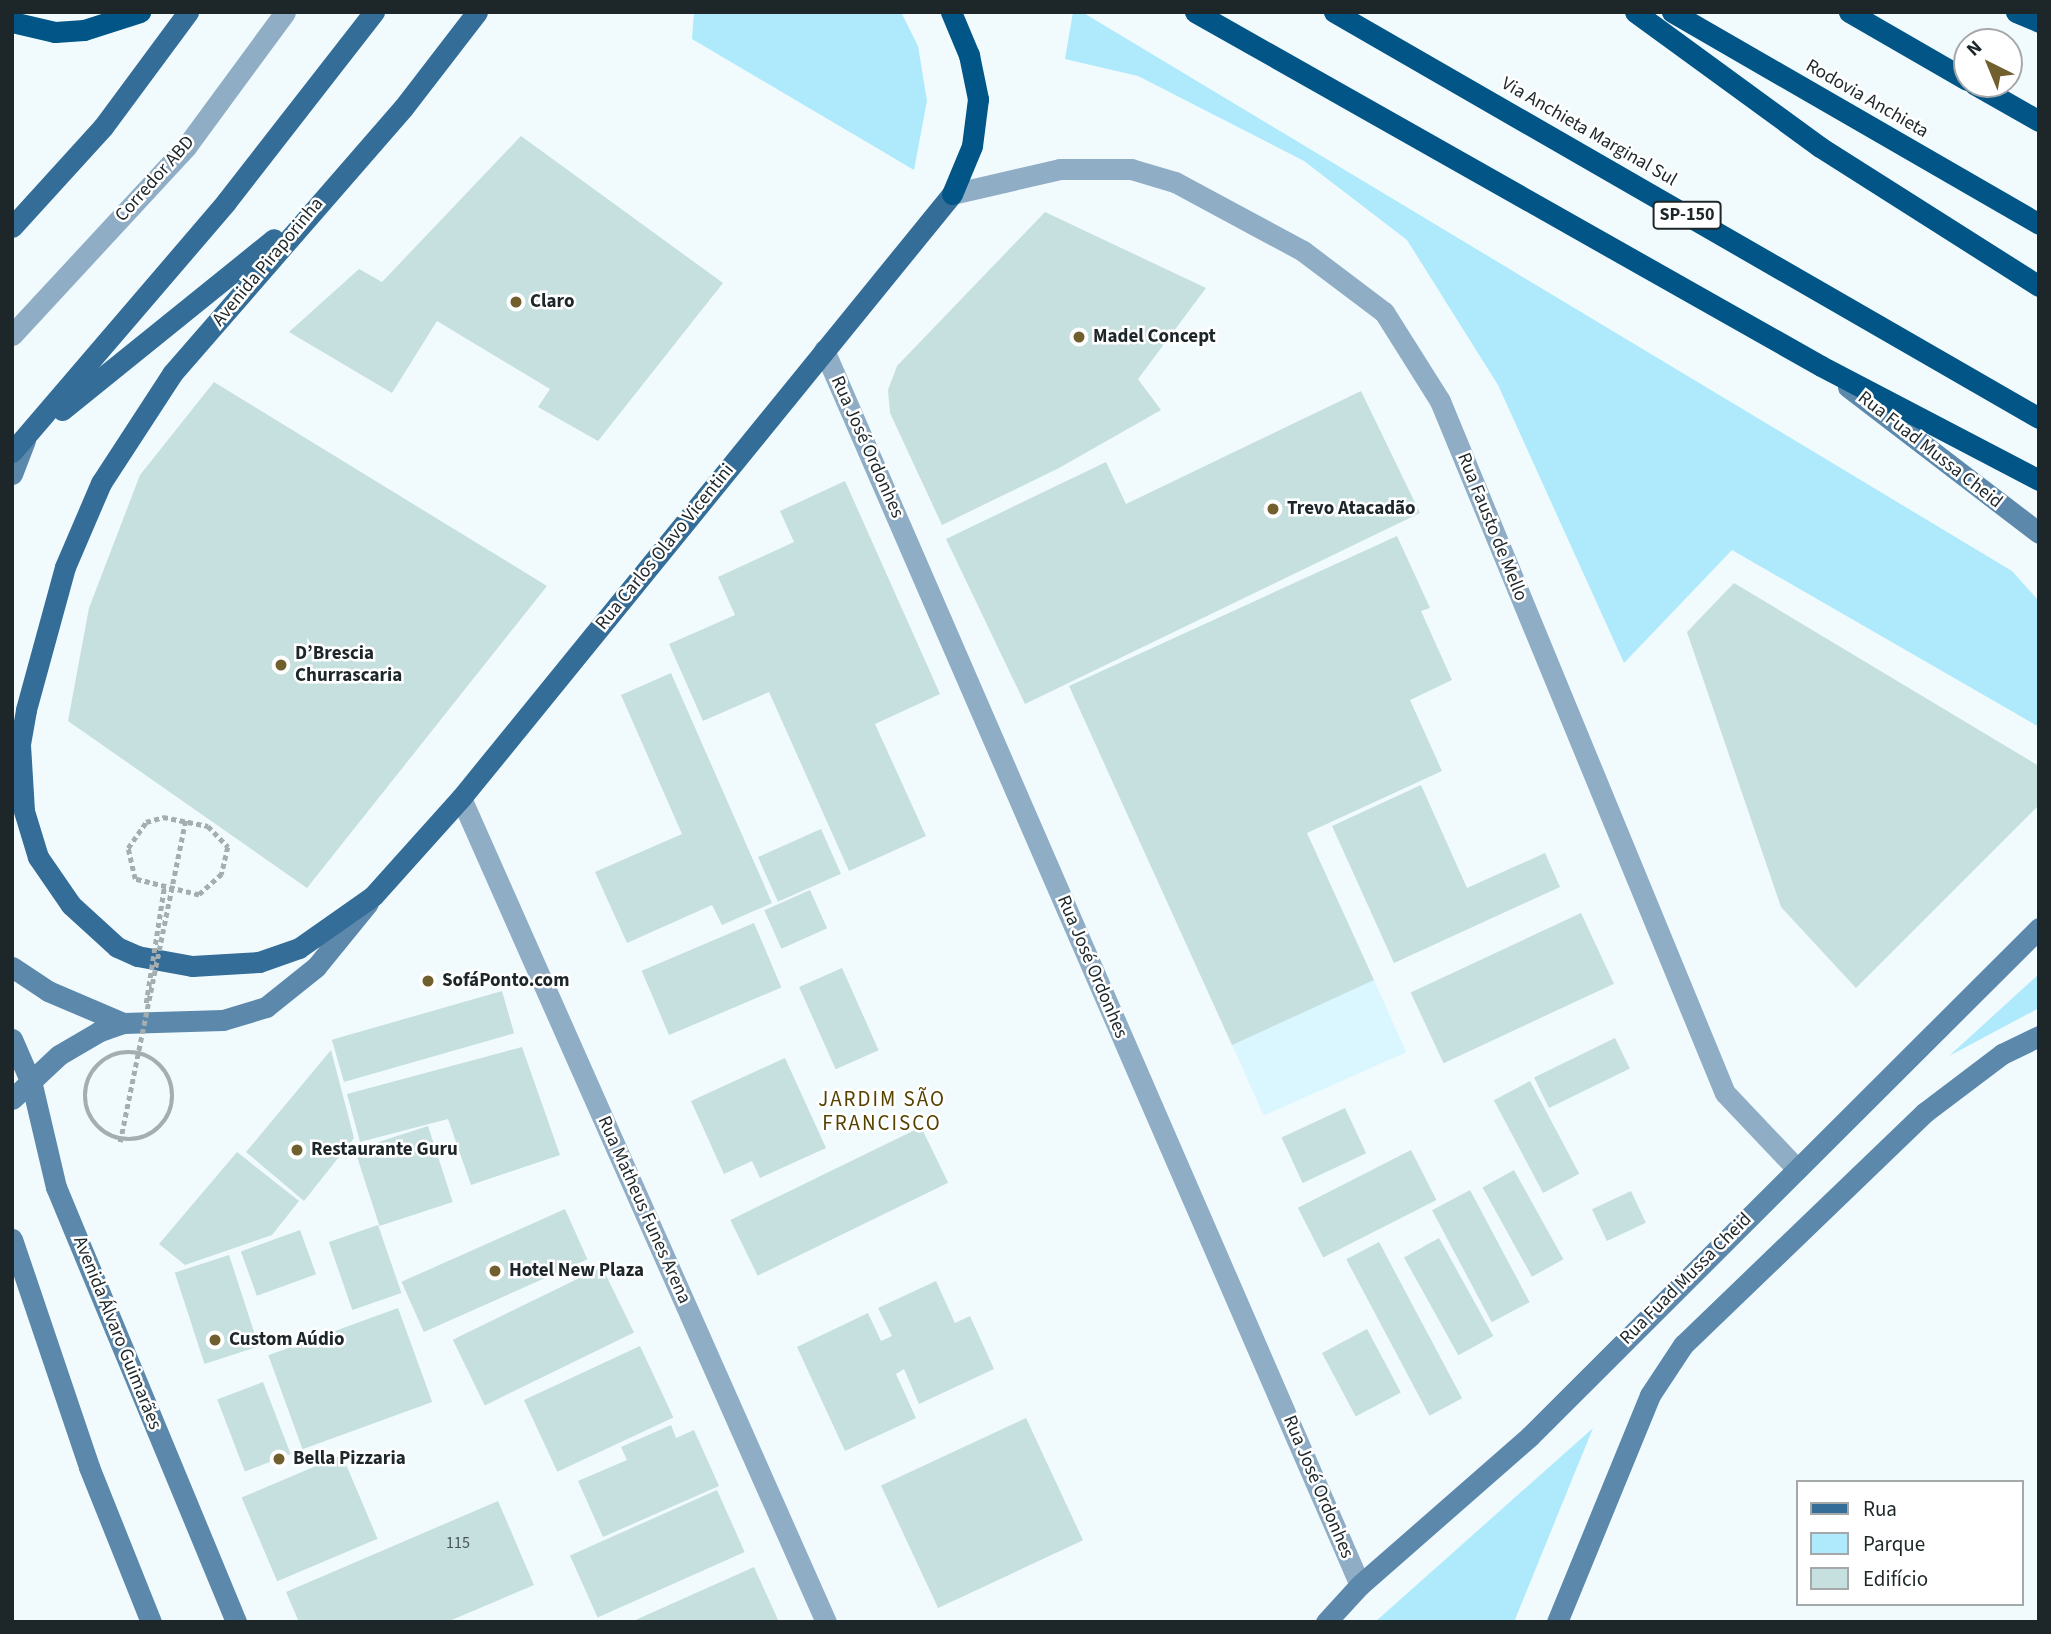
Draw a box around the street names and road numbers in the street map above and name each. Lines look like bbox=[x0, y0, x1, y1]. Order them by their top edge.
street label: Rodovia Anchieta bbox=[1802, 55, 1932, 143]
street label: Via Anchieta Marginal Sul bbox=[1497, 72, 1681, 192]
street label: Corredor ABD bbox=[110, 131, 200, 227]
street label: Avenida Piraporinha bbox=[208, 193, 328, 331]
road number: SP-150 bbox=[1652, 200, 1722, 230]
street label: Rua José Ordonhes bbox=[825, 372, 909, 522]
street label: Rua Fuad Mussa Cheid bbox=[1853, 386, 2007, 514]
street label: Rua Fausto de Mello bbox=[1452, 449, 1532, 605]
street label: Rua Carlos Olavo Vicentini bbox=[591, 459, 739, 635]
street label: Rua José Ordonhes bbox=[1052, 892, 1132, 1042]
street label: Rua Matheus Funes Arena bbox=[592, 1113, 696, 1307]
street label: Rua Fuad Mussa Cheid bbox=[1615, 1208, 1757, 1350]
street label: Avenida Álvaro Guimarães bbox=[68, 1233, 166, 1433]
street label: Rua José Ordonhes bbox=[1278, 1412, 1358, 1562]

